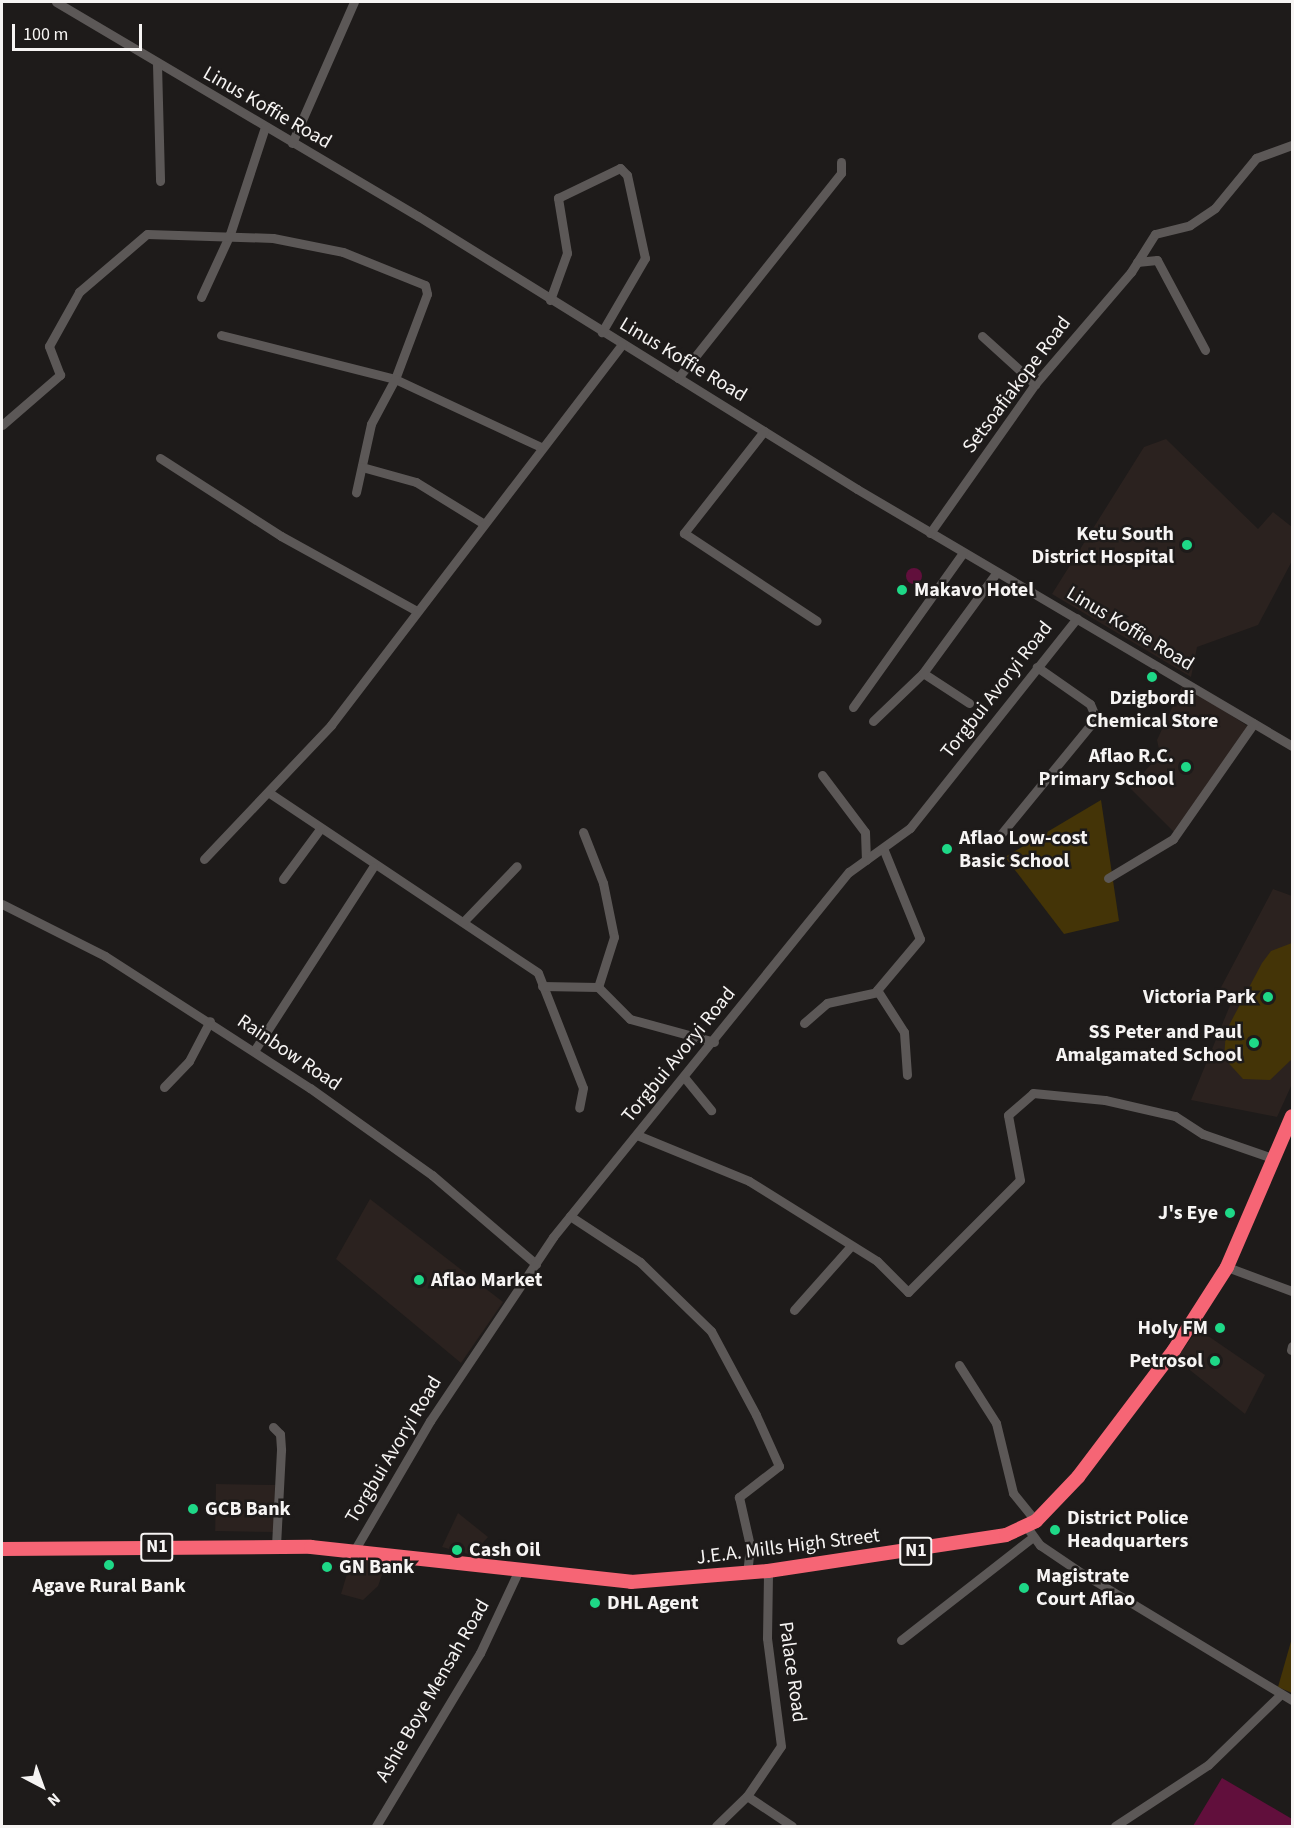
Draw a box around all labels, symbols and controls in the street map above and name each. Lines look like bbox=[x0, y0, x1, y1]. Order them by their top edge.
scale bar bbox=[15, 12, 146, 50]
text: 100 m bbox=[23, 22, 68, 47]
street label: Linus Koffie Road bbox=[198, 62, 336, 154]
street label: Setsoafiakope Road bbox=[958, 312, 1076, 458]
street label: Linus Koffie Road bbox=[615, 313, 751, 407]
place label: Ketu South District Hospital bbox=[1032, 522, 1174, 569]
marker: Ketu South District Hospital bbox=[1178, 536, 1196, 554]
place label: Makavo Hotel bbox=[914, 578, 1034, 602]
street label: Linus Koffie Road bbox=[1062, 582, 1198, 676]
marker: Makavo Hotel bbox=[895, 583, 909, 597]
street label: Torgbui Avoryi Road bbox=[936, 617, 1058, 763]
marker: Dzigbordi Chemical Store bbox=[1145, 670, 1159, 684]
place label: Dzigbordi Chemical Store bbox=[1086, 686, 1218, 733]
place label: Aflao R.C. Primary School bbox=[1039, 744, 1174, 791]
marker: Aflao R.C. Primary School bbox=[1179, 760, 1193, 774]
place label: Aflao Low-cost Basic School bbox=[959, 826, 1088, 873]
marker: Aflao Low-cost Basic School bbox=[940, 842, 954, 856]
street label: Torgbui Avoryi Road bbox=[617, 982, 741, 1128]
place label: Victoria Park bbox=[1143, 985, 1256, 1009]
marker: Victoria Park bbox=[1261, 990, 1275, 1004]
street label: Rainbow Road bbox=[232, 1009, 346, 1097]
place label: SS Peter and Paul Amalgamated School bbox=[1056, 1020, 1242, 1067]
marker: SS Peter and Paul Amalgamated School bbox=[1247, 1036, 1261, 1050]
place label: J's Eye bbox=[1158, 1201, 1218, 1225]
marker: J's Eye bbox=[1223, 1206, 1237, 1220]
place label: Aflao Market bbox=[431, 1268, 542, 1292]
marker: Aflao Market bbox=[412, 1273, 426, 1287]
place label: Holy FM bbox=[1138, 1316, 1208, 1340]
marker: Holy FM bbox=[1213, 1321, 1227, 1335]
place label: Petrosol bbox=[1129, 1349, 1203, 1373]
marker: Petrosol bbox=[1208, 1354, 1222, 1368]
street label: Torgbui Avoryi Road bbox=[341, 1372, 447, 1528]
place label: GCB Bank bbox=[205, 1497, 291, 1521]
marker: GCB Bank bbox=[186, 1502, 200, 1516]
place label: District Police Headquarters bbox=[1067, 1506, 1189, 1553]
marker: District Police Headquarters bbox=[1048, 1523, 1062, 1537]
street label: J.E.A. Mills High Street bbox=[695, 1524, 881, 1570]
road number: N1 bbox=[139, 1532, 175, 1562]
road number: N1 bbox=[898, 1536, 934, 1566]
place label: Cash Oil bbox=[469, 1538, 540, 1562]
marker: Cash Oil bbox=[450, 1543, 464, 1557]
place label: GN Bank bbox=[339, 1555, 414, 1579]
marker: Agave Rural Bank bbox=[102, 1558, 116, 1572]
marker: GN Bank bbox=[320, 1560, 334, 1574]
place label: Magistrate Court Aflao bbox=[1036, 1564, 1135, 1611]
place label: Agave Rural Bank bbox=[32, 1574, 186, 1598]
marker: Magistrate Court Aflao bbox=[1017, 1581, 1031, 1595]
place label: DHL Agent bbox=[607, 1591, 699, 1615]
street label: Ashie Boye Mensah Road bbox=[371, 1595, 495, 1787]
marker: DHL Agent bbox=[588, 1596, 602, 1610]
street label: Palace Road bbox=[773, 1620, 811, 1724]
north arrow bbox=[12, 1756, 72, 1816]
text: N bbox=[43, 1788, 65, 1811]

